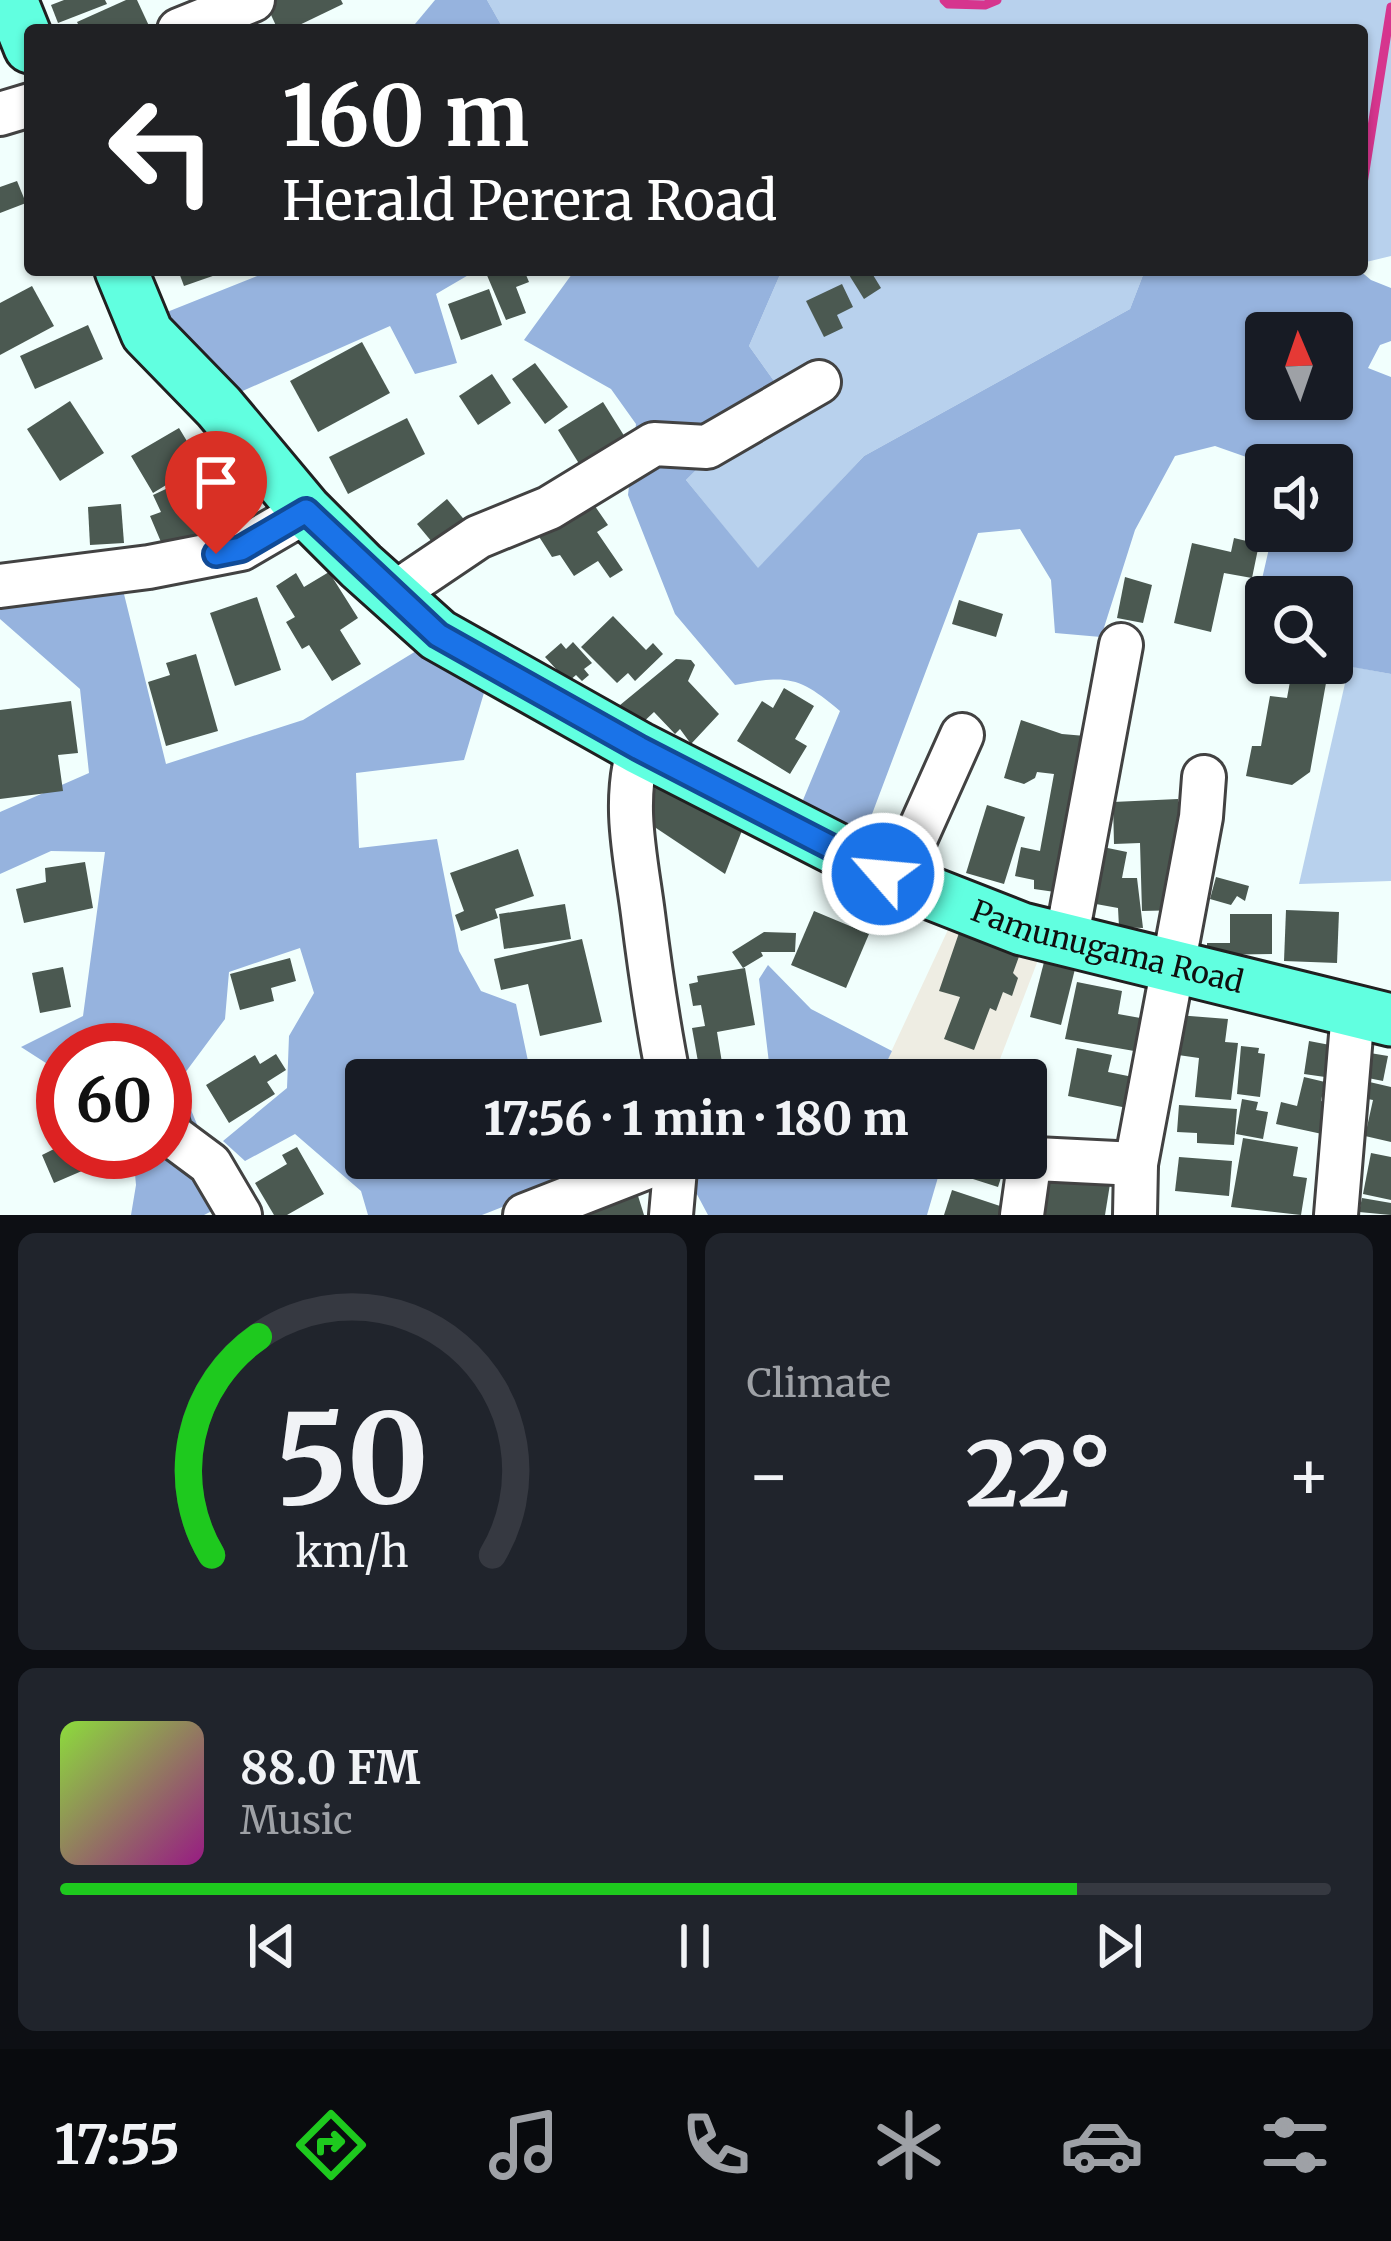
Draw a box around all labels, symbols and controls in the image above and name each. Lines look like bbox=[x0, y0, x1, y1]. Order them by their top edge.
text: 160 m bbox=[282, 63, 529, 169]
icon: left bbox=[84, 72, 240, 228]
text: Herald Perera Road bbox=[282, 167, 777, 235]
north arrow bbox=[1245, 312, 1353, 420]
map controls bbox=[1245, 312, 1353, 684]
pin bbox=[165, 431, 267, 554]
button: sound bbox=[1245, 444, 1353, 552]
icon: arrive bbox=[183, 449, 249, 515]
button: search bbox=[1245, 576, 1353, 684]
position arrow bbox=[820, 811, 946, 937]
street label: Pamunugama Road bbox=[966, 891, 1248, 1001]
speed limit sign: 60 bbox=[36, 1023, 192, 1179]
text: 17:56 · 1 min · 180 m bbox=[484, 1091, 909, 1147]
text: Climate bbox=[747, 1359, 891, 1408]
text: 50 bbox=[275, 1381, 429, 1538]
text: 22° bbox=[965, 1418, 1112, 1532]
text: − bbox=[747, 1434, 791, 1517]
text: + bbox=[1287, 1434, 1331, 1517]
text: km/h bbox=[295, 1524, 409, 1578]
text: 88.0 FM bbox=[240, 1740, 420, 1796]
text: Music bbox=[240, 1796, 353, 1845]
icon: previous bbox=[239, 1913, 305, 1979]
icon: pause bbox=[662, 1913, 728, 1979]
icon: next bbox=[1086, 1913, 1152, 1979]
icon: directions bbox=[289, 2103, 373, 2187]
icon: music bbox=[482, 2103, 566, 2187]
icon: phone bbox=[674, 2103, 758, 2187]
icon: climate bbox=[867, 2103, 951, 2187]
icon: car bbox=[1060, 2103, 1144, 2187]
icon: filters bbox=[1253, 2103, 1337, 2187]
text: 17:55 bbox=[54, 2111, 180, 2179]

